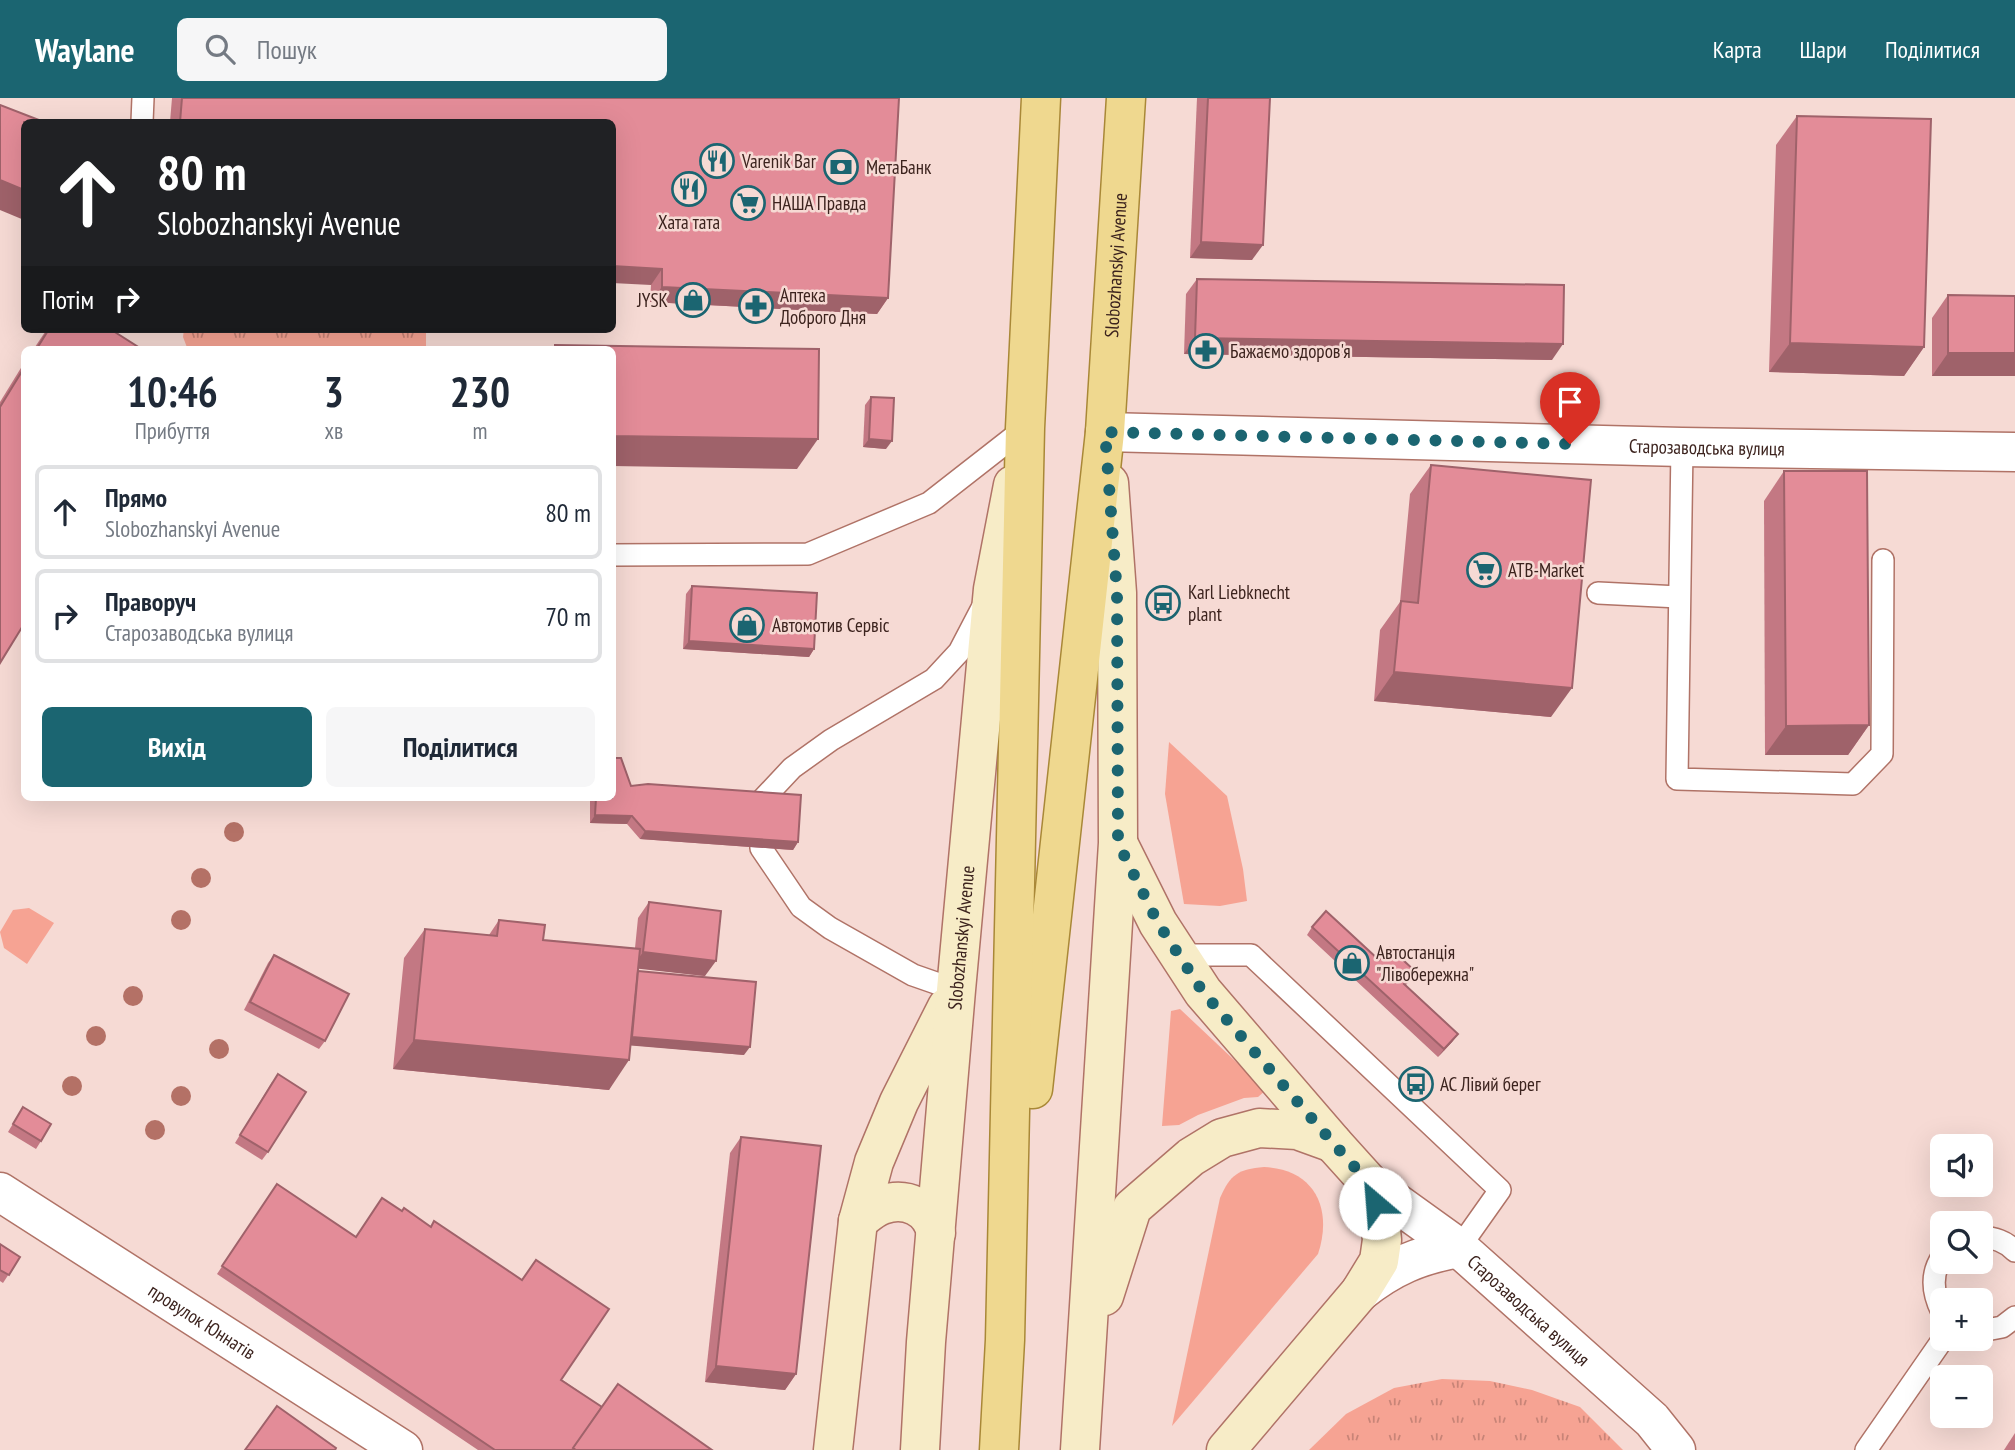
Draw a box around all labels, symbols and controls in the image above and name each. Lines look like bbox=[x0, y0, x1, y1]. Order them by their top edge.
search box bbox=[177, 18, 667, 81]
text: Waylane bbox=[35, 28, 135, 71]
icon: search bbox=[201, 30, 239, 68]
text: Пошук bbox=[257, 33, 317, 66]
text: Карта bbox=[1713, 34, 1762, 65]
text: Шари bbox=[1800, 34, 1847, 65]
text: Поділитися bbox=[1885, 34, 1980, 65]
text: 80 m bbox=[157, 140, 246, 204]
restaurant icon: Varenik Bar bbox=[698, 142, 736, 180]
icon: ahead bbox=[42, 147, 133, 238]
bank icon: МетаБанк bbox=[822, 148, 860, 186]
place label: Varenik Bar bbox=[741, 149, 817, 173]
place label: МетаБанк bbox=[866, 155, 932, 179]
restaurant icon: Хата тата bbox=[670, 170, 708, 208]
supermarket icon: НАША Правда bbox=[729, 184, 767, 222]
place label: НАША Правда bbox=[772, 191, 866, 215]
street label: Slobozhanskyi Avenue bbox=[1099, 192, 1132, 338]
text: Slobozhanskyi Avenue bbox=[157, 202, 401, 244]
place label: Хата тата bbox=[658, 210, 720, 234]
icon: right bbox=[108, 280, 146, 318]
shop icon: JYSK bbox=[674, 281, 712, 319]
text: Потім bbox=[42, 283, 94, 316]
place label: Аптека Доброго Дня bbox=[780, 283, 866, 329]
pharmacy icon: Аптека Доброго Дня bbox=[737, 287, 775, 325]
place label: JYSK bbox=[636, 288, 668, 312]
pharmacy icon: Бажаємо здоров'я bbox=[1187, 332, 1225, 370]
place label: Бажаємо здоров'я bbox=[1230, 339, 1351, 363]
text: 10:46 bbox=[127, 364, 218, 419]
text: 3 bbox=[324, 364, 344, 419]
text: 230 bbox=[450, 364, 510, 419]
pin bbox=[1540, 372, 1600, 444]
icon: arrive bbox=[1551, 383, 1589, 421]
text: Прибуття bbox=[135, 416, 210, 445]
text: хв bbox=[324, 416, 343, 445]
text: m bbox=[472, 416, 487, 445]
street label: Старозаводська вулиця bbox=[1629, 434, 1785, 461]
text: Прямо bbox=[105, 481, 167, 514]
icon: ahead bbox=[46, 493, 84, 531]
text: 80 m bbox=[545, 496, 591, 529]
text: Slobozhanskyi Avenue bbox=[105, 514, 280, 543]
supermarket icon: ATB-Market bbox=[1465, 551, 1503, 589]
place label: ATB-Market bbox=[1508, 558, 1585, 582]
place label: Karl Liebknecht plant bbox=[1188, 580, 1291, 626]
bus stop icon: Karl Liebknecht plant bbox=[1144, 584, 1182, 622]
text: Праворуч bbox=[105, 585, 196, 618]
icon: right bbox=[46, 597, 84, 635]
text: 70 m bbox=[545, 600, 591, 633]
shop icon: Автомотив Сервіс bbox=[728, 606, 766, 644]
place label: Автомотив Сервіс bbox=[772, 613, 890, 637]
text: Старозаводська вулиця bbox=[105, 618, 293, 647]
button: Вихід bbox=[42, 707, 312, 787]
button: Поділитися bbox=[326, 707, 595, 787]
street label: Slobozhanskyi Avenue bbox=[942, 864, 979, 1011]
place label: Автостанція "Лівобережна" bbox=[1376, 940, 1474, 986]
shop icon: Автостанція "Лівобережна" bbox=[1333, 944, 1371, 982]
bus stop icon: АС Лівий берег bbox=[1397, 1065, 1435, 1103]
place label: АС Лівий берег bbox=[1440, 1072, 1541, 1096]
map controls bbox=[1930, 1134, 1993, 1428]
button: sound bbox=[1930, 1134, 1993, 1197]
position arrow bbox=[1338, 1166, 1412, 1240]
button: search bbox=[1930, 1211, 1993, 1274]
street label: Старозаводська вулиця bbox=[1463, 1249, 1595, 1371]
street label: провулок Юннатів bbox=[144, 1278, 260, 1364]
button: + bbox=[1930, 1288, 1993, 1351]
button: − bbox=[1930, 1365, 1993, 1428]

